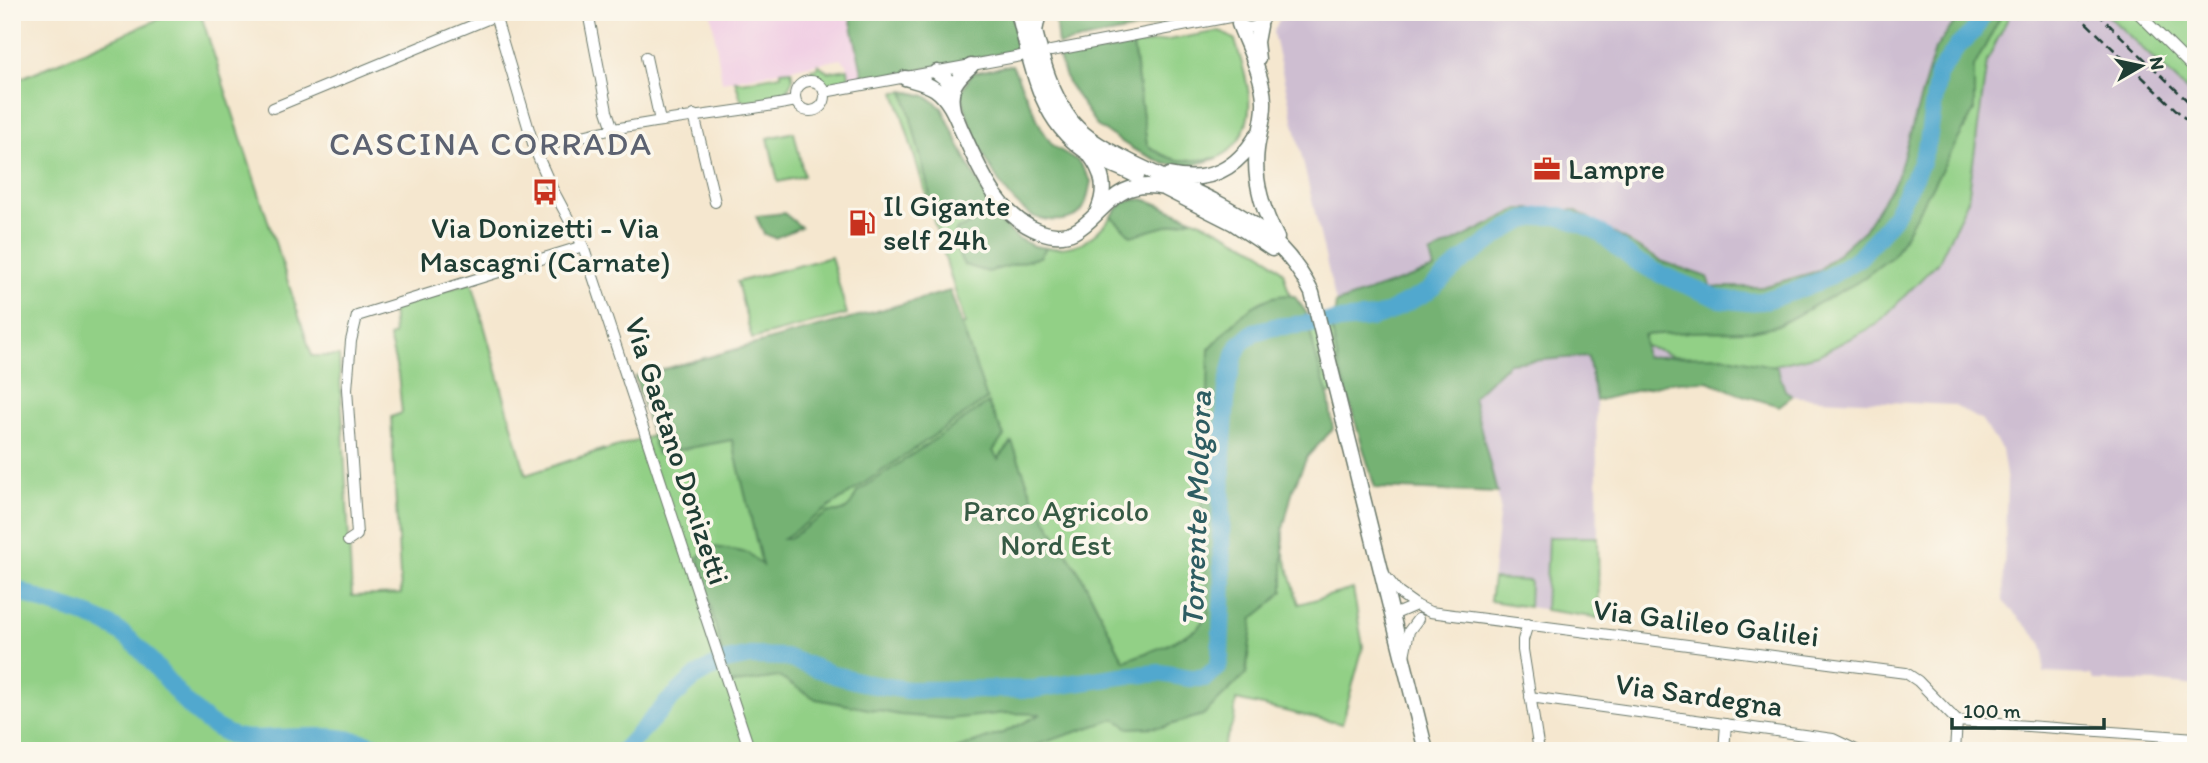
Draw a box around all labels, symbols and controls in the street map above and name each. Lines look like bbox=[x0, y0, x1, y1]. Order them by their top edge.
north arrow bbox=[2106, 32, 2176, 102]
text: N bbox=[2145, 55, 2170, 72]
district label: CASCINA CORRADA bbox=[329, 124, 653, 163]
place label: Lampre bbox=[1568, 150, 1665, 187]
office icon: Lampre bbox=[1532, 154, 1562, 184]
bus stop icon: Via Donizetti - Via Mascagni (Carnate) bbox=[530, 177, 560, 207]
place label: Il Gigante self 24h bbox=[883, 187, 1011, 258]
fuel station icon: Il Gigante self 24h bbox=[847, 208, 877, 238]
place label: Via Donizetti - Via Mascagni (Carnate) bbox=[420, 209, 670, 280]
street label: Via Gaetano Donizetti bbox=[617, 313, 738, 589]
water label: Torrente Molgora bbox=[1173, 390, 1219, 628]
park label: Parco Agricolo Nord Est bbox=[963, 492, 1149, 563]
street label: Via Galileo Galilei bbox=[1591, 590, 1821, 655]
street label: Via Sardegna bbox=[1613, 664, 1785, 725]
scale bar bbox=[1952, 686, 2105, 730]
text: 100 m bbox=[1963, 698, 2021, 723]

